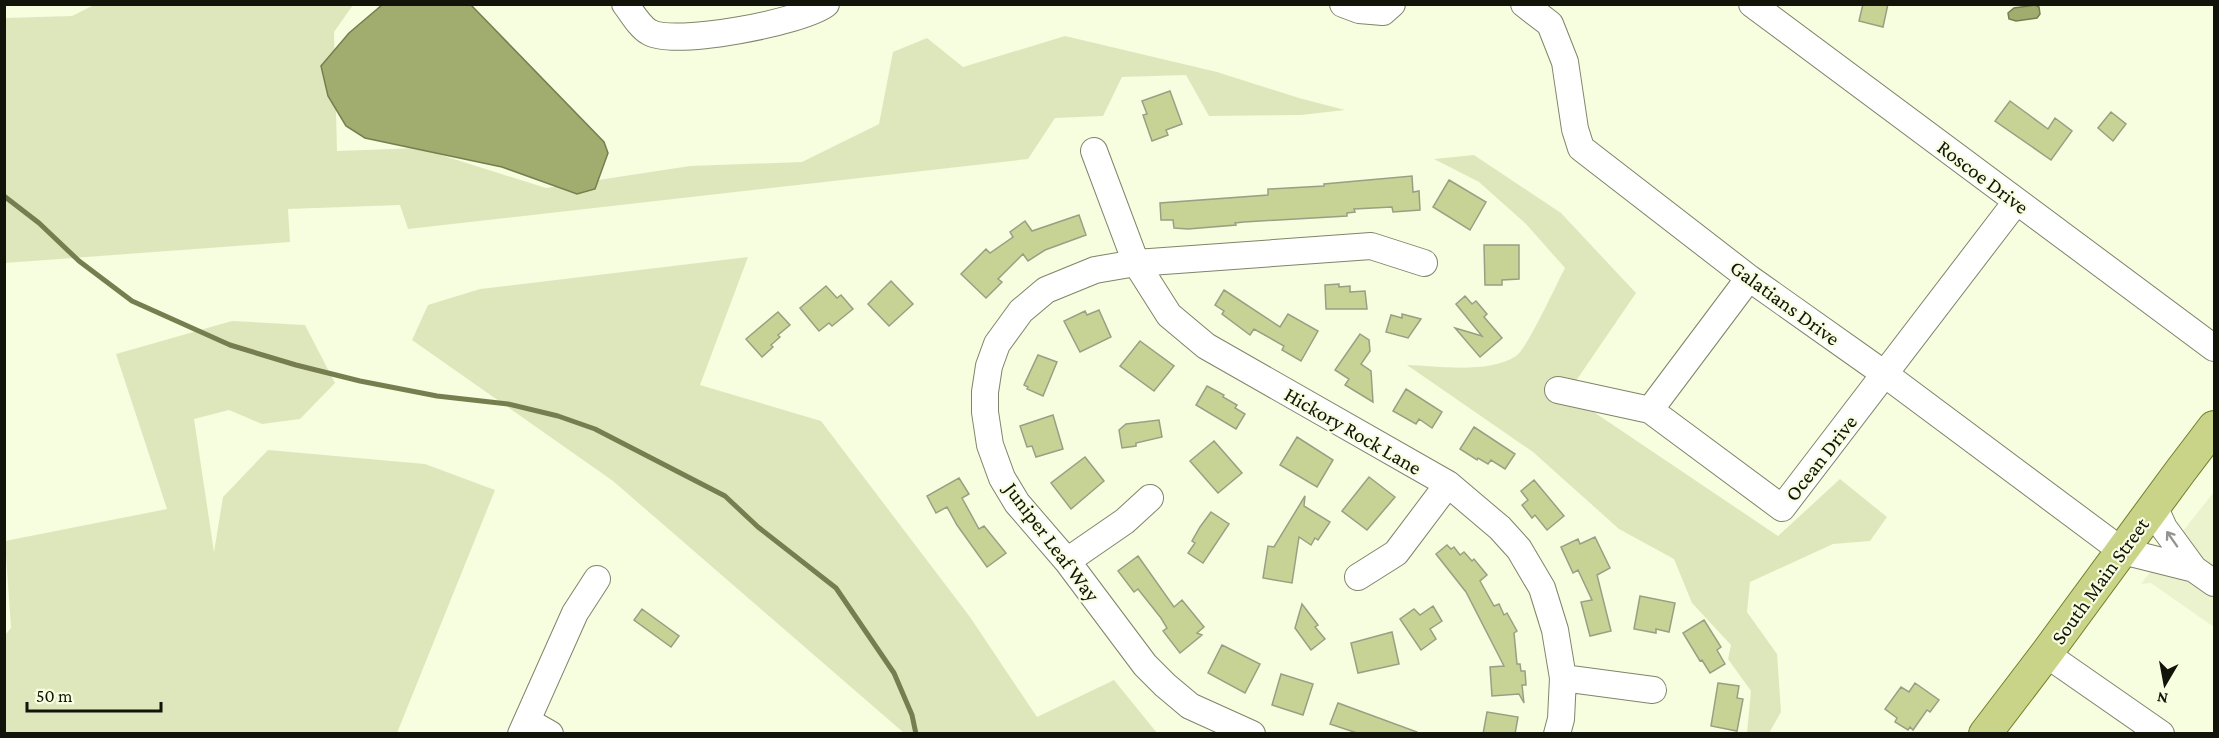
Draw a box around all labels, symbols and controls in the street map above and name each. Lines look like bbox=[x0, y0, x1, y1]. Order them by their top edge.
street label: Roscoe Drive bbox=[1933, 135, 2033, 219]
street label: Galatians Drive bbox=[1726, 255, 1844, 351]
street label: Hickory Rock Lane bbox=[1280, 382, 1426, 480]
street label: Ocean Drive bbox=[1780, 410, 1862, 506]
street label: Juniper Leaf Way bbox=[998, 476, 1105, 607]
street label: South Main Street bbox=[2046, 512, 2155, 649]
one-way arrow bbox=[2166, 531, 2178, 547]
north arrow bbox=[2135, 654, 2195, 714]
scale bar bbox=[27, 675, 160, 713]
text: 50 m bbox=[36, 686, 73, 706]
text: N bbox=[2156, 689, 2169, 708]

